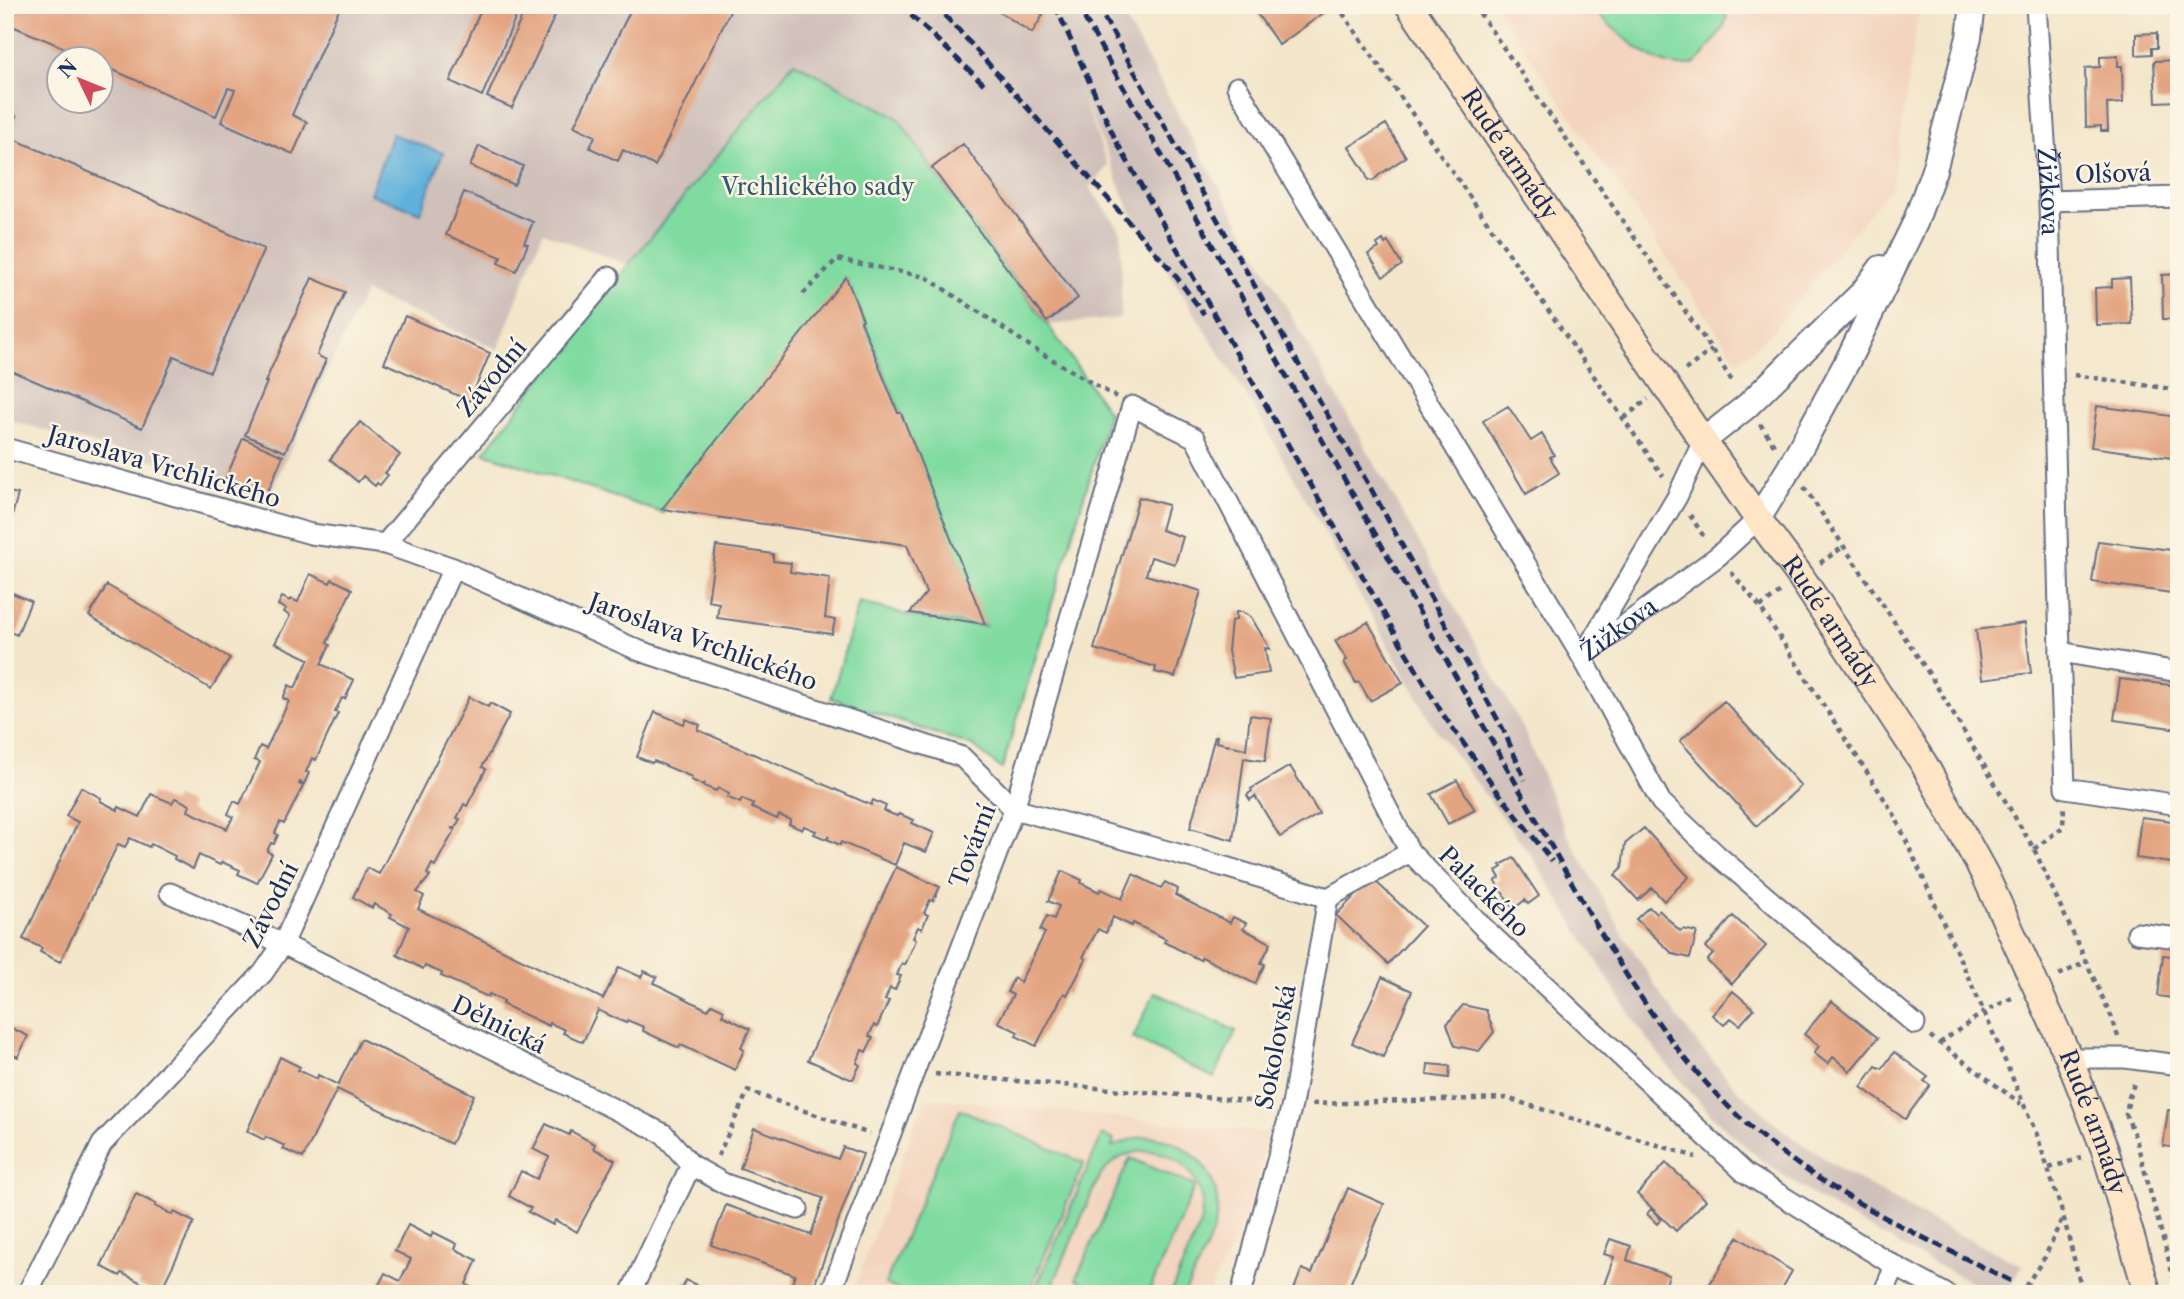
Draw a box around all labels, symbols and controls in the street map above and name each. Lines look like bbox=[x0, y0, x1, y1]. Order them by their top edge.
north arrow bbox=[46, 46, 116, 116]
text: N bbox=[54, 55, 82, 83]
street label: Rudé armády bbox=[1455, 83, 1565, 226]
street label: Žižkova bbox=[2031, 147, 2065, 236]
street label: Olšová bbox=[2074, 158, 2152, 189]
park label: Vrchlického sady bbox=[720, 172, 915, 201]
street label: Závodní bbox=[451, 333, 532, 422]
street label: Jaroslava Vrchlického bbox=[40, 418, 284, 514]
street label: Rudé armády bbox=[1776, 550, 1885, 694]
street label: Jaroslava Vrchlického bbox=[581, 585, 821, 696]
street label: Žižkova bbox=[1574, 591, 1663, 667]
street label: Tovární bbox=[943, 800, 1002, 892]
street label: Palackého bbox=[1433, 840, 1536, 943]
street label: Závodní bbox=[237, 857, 304, 952]
street label: Sokolovská bbox=[1249, 982, 1302, 1112]
street label: Dělnická bbox=[447, 989, 551, 1060]
street label: Rudé armády bbox=[2053, 1045, 2133, 1199]

